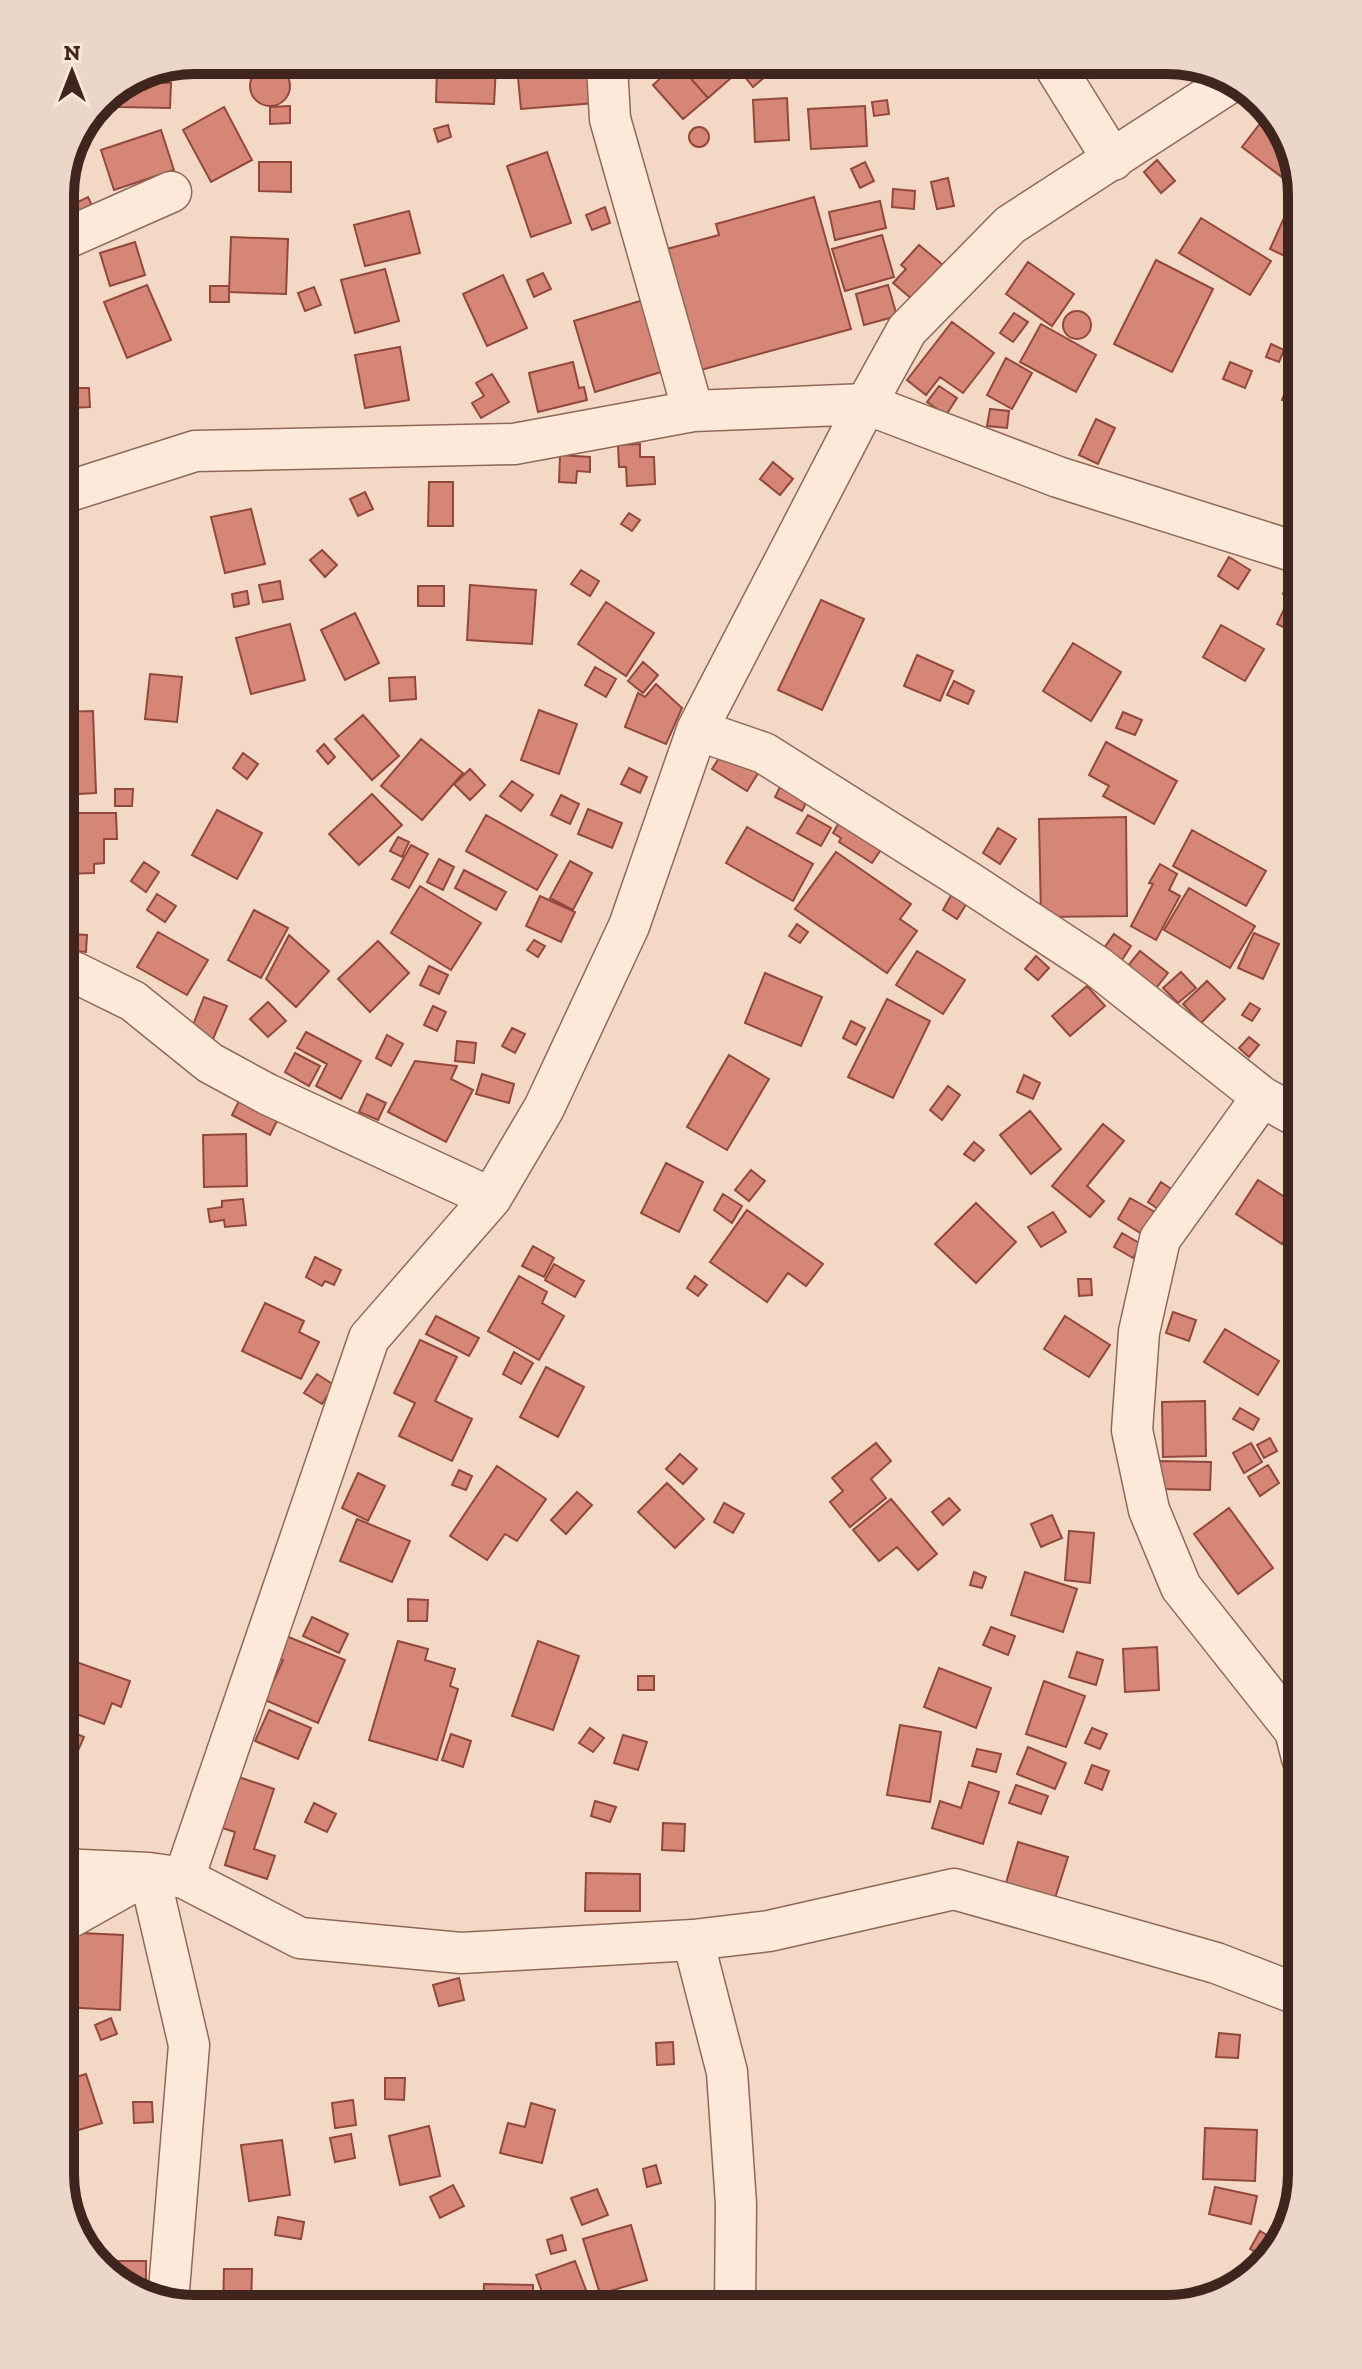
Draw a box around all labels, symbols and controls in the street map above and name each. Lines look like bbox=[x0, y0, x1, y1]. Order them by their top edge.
north arrow bbox=[32, 32, 112, 112]
text: N bbox=[64, 39, 81, 66]

